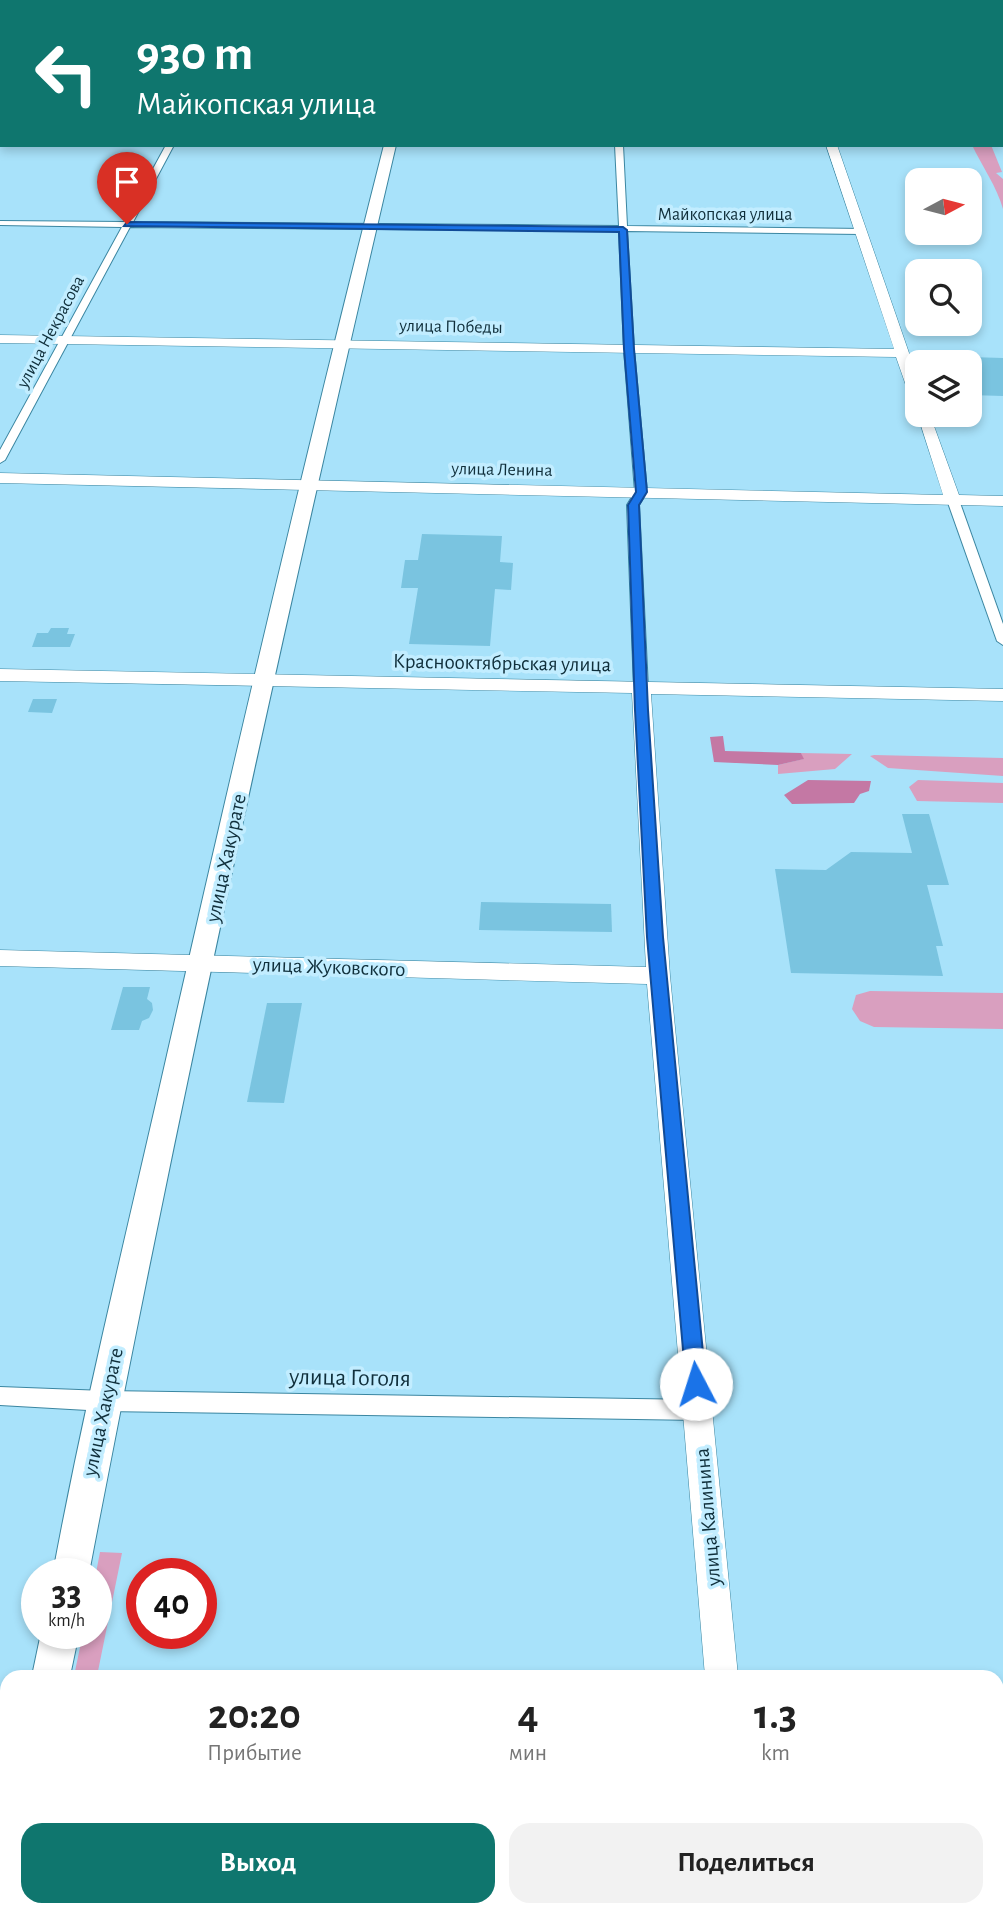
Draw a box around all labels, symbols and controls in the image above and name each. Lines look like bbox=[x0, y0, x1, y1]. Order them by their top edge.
icon: left bbox=[21, 28, 112, 119]
text: 930 m bbox=[136, 30, 253, 79]
text: Майкопская улица bbox=[136, 88, 376, 120]
pin bbox=[97, 152, 157, 224]
icon: arrive bbox=[108, 163, 146, 201]
north arrow bbox=[905, 168, 982, 245]
map controls bbox=[905, 168, 982, 427]
street label: Майкопская улица bbox=[657, 206, 793, 224]
button: search bbox=[905, 259, 982, 336]
street label: улица Некрасова bbox=[13, 273, 88, 392]
street label: улица Победы bbox=[398, 316, 503, 337]
button: layers bbox=[905, 350, 982, 427]
street label: улица Ленина bbox=[450, 460, 553, 480]
street label: Краснооктябрьская улица bbox=[393, 651, 612, 675]
street label: улица Хакурате bbox=[202, 792, 250, 925]
street label: улица Жуковского bbox=[251, 954, 406, 980]
street label: улица Хакурате bbox=[79, 1346, 127, 1479]
position arrow bbox=[659, 1347, 733, 1421]
street label: улица Гоголя bbox=[288, 1365, 411, 1391]
street label: улица Калинина bbox=[691, 1447, 725, 1588]
speed limit sign: 40 bbox=[126, 1558, 217, 1649]
text: 33 bbox=[51, 1577, 82, 1612]
text: km/h bbox=[48, 1612, 85, 1630]
text: 20:20 bbox=[208, 1694, 301, 1736]
text: 4 bbox=[517, 1694, 539, 1736]
text: 1.3 bbox=[754, 1694, 797, 1736]
text: Прибытие bbox=[207, 1742, 302, 1765]
text: мин bbox=[509, 1742, 547, 1765]
text: km bbox=[761, 1742, 790, 1765]
button: Выход bbox=[21, 1823, 495, 1903]
button: Поделиться bbox=[509, 1823, 983, 1903]

